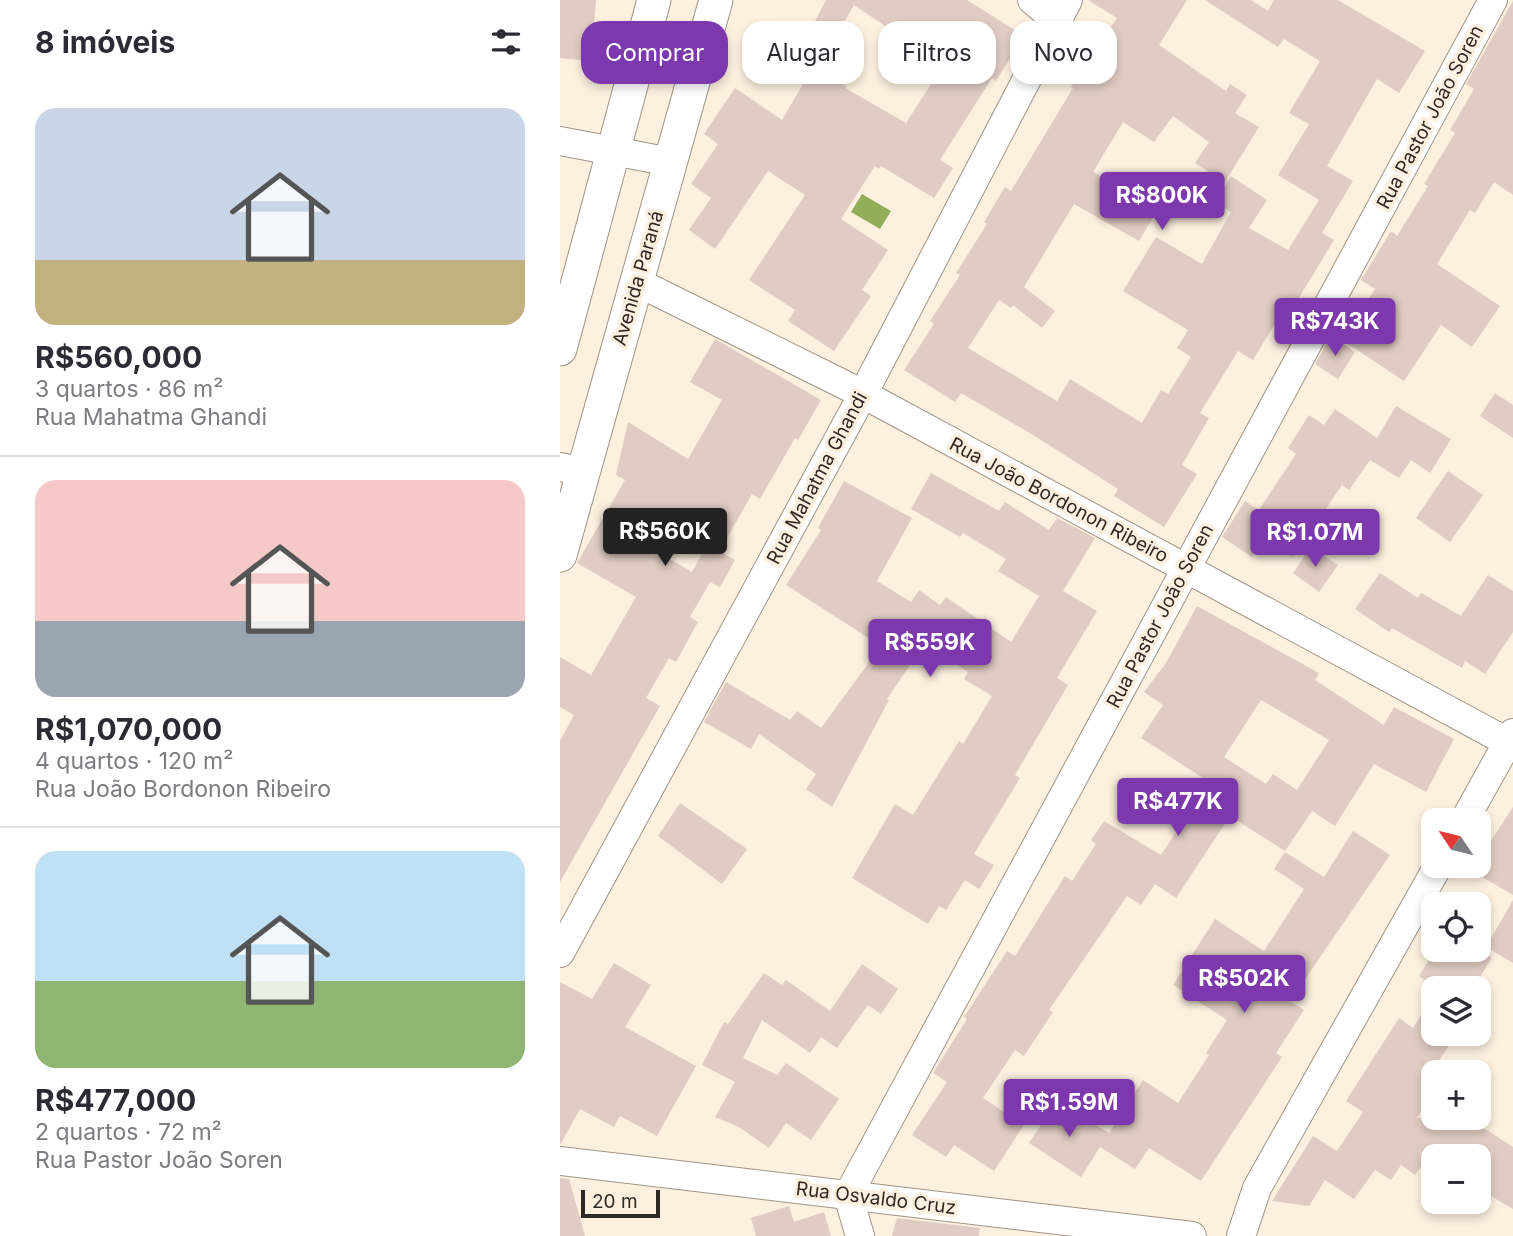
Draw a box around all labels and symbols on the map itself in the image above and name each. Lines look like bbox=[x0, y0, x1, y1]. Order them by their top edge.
street label: Rua Pastor João Soren bbox=[1372, 21, 1488, 213]
pin: R$800K bbox=[1105, 173, 1219, 232]
street label: Avenida Paraná bbox=[608, 208, 668, 348]
pin: R$743K bbox=[1278, 298, 1392, 358]
street label: Rua Mahatma Ghandi bbox=[762, 388, 872, 568]
street label: Rua João Bordonon Ribeiro bbox=[946, 432, 1172, 568]
pin: R$560K bbox=[608, 508, 722, 568]
pin: R$1.07M bbox=[1250, 510, 1380, 569]
street label: Rua Pastor João Soren bbox=[1102, 520, 1218, 712]
pin: R$559K bbox=[873, 620, 987, 679]
pin: R$477K bbox=[1121, 778, 1235, 838]
north arrow bbox=[1421, 808, 1491, 878]
pin: R$502K bbox=[1187, 956, 1301, 1015]
pin: R$1.59M bbox=[1004, 1080, 1134, 1139]
street label: Rua Osvaldo Cruz bbox=[795, 1177, 957, 1219]
scale bar bbox=[581, 1187, 660, 1219]

